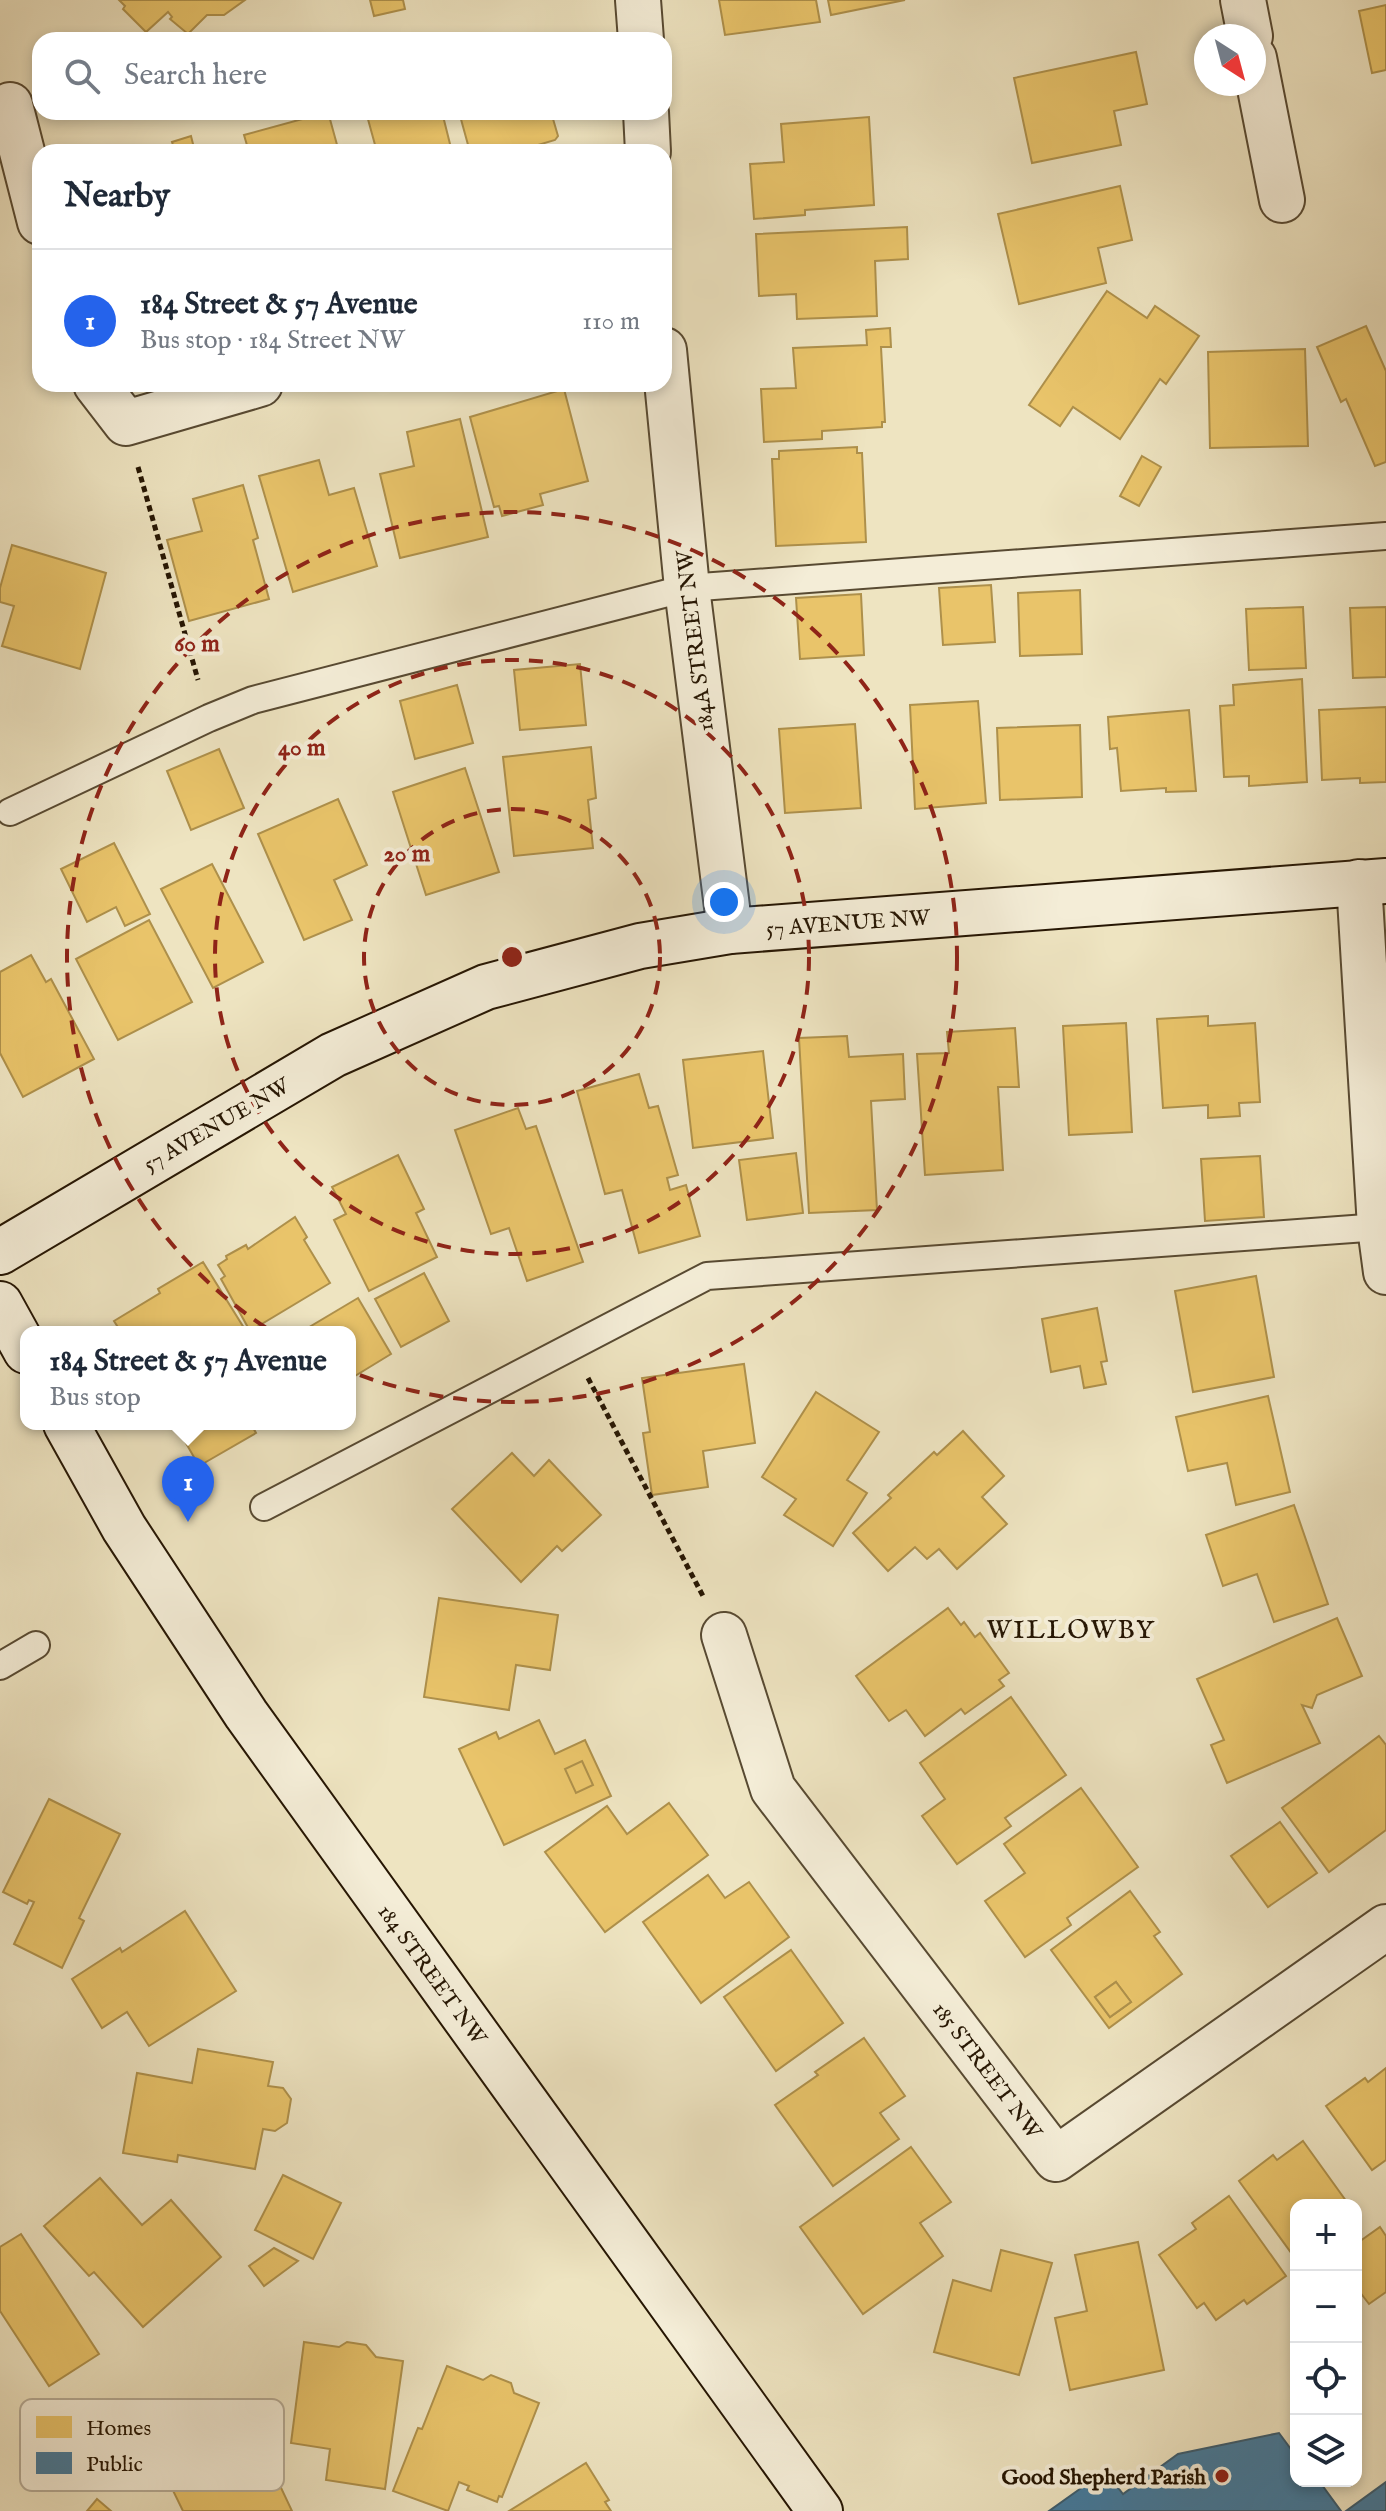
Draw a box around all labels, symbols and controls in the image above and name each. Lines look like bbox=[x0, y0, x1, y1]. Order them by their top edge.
north arrow bbox=[1194, 24, 1266, 96]
search box bbox=[32, 32, 672, 120]
icon: search bbox=[60, 54, 104, 98]
text: Search here bbox=[124, 57, 267, 95]
text: Nearby bbox=[64, 175, 170, 218]
text: 184 Street & 57 Avenue bbox=[140, 286, 418, 324]
text: 1 bbox=[85, 305, 95, 338]
text: 110 m bbox=[582, 305, 640, 338]
text: Bus stop · 184 Street NW bbox=[140, 324, 405, 357]
street label: 184A STREET NW bbox=[671, 547, 721, 733]
text: 60 m bbox=[174, 629, 220, 660]
text: 40 m bbox=[278, 733, 326, 764]
text: 20 m bbox=[384, 839, 431, 870]
your location bbox=[704, 882, 744, 922]
street label: 57 AVENUE NW bbox=[765, 904, 932, 944]
centre of rings bbox=[498, 943, 526, 971]
street label: 57 AVENUE NW bbox=[139, 1072, 296, 1179]
popup bbox=[20, 1326, 356, 1430]
text: 184 Street & 57 Avenue bbox=[49, 1343, 327, 1381]
text: Bus stop bbox=[49, 1381, 141, 1414]
pin: 1 bbox=[162, 1456, 214, 1522]
district label: WILLOWBY bbox=[986, 1614, 1156, 1647]
street label: 184 STREET NW bbox=[371, 1899, 493, 2052]
street label: 185 STREET NW bbox=[926, 1997, 1048, 2146]
map controls bbox=[1290, 2199, 1362, 2487]
button: + bbox=[1290, 2199, 1362, 2271]
button: − bbox=[1290, 2271, 1362, 2343]
button: locate bbox=[1290, 2343, 1362, 2415]
legend bbox=[20, 2399, 284, 2491]
text: Homes bbox=[86, 2415, 151, 2443]
button: layers bbox=[1290, 2415, 1362, 2487]
text: Public bbox=[86, 2451, 143, 2479]
place label: Good Shepherd Parish bbox=[1002, 2464, 1206, 2492]
marker: Good Shepherd Parish bbox=[1213, 2467, 1231, 2485]

